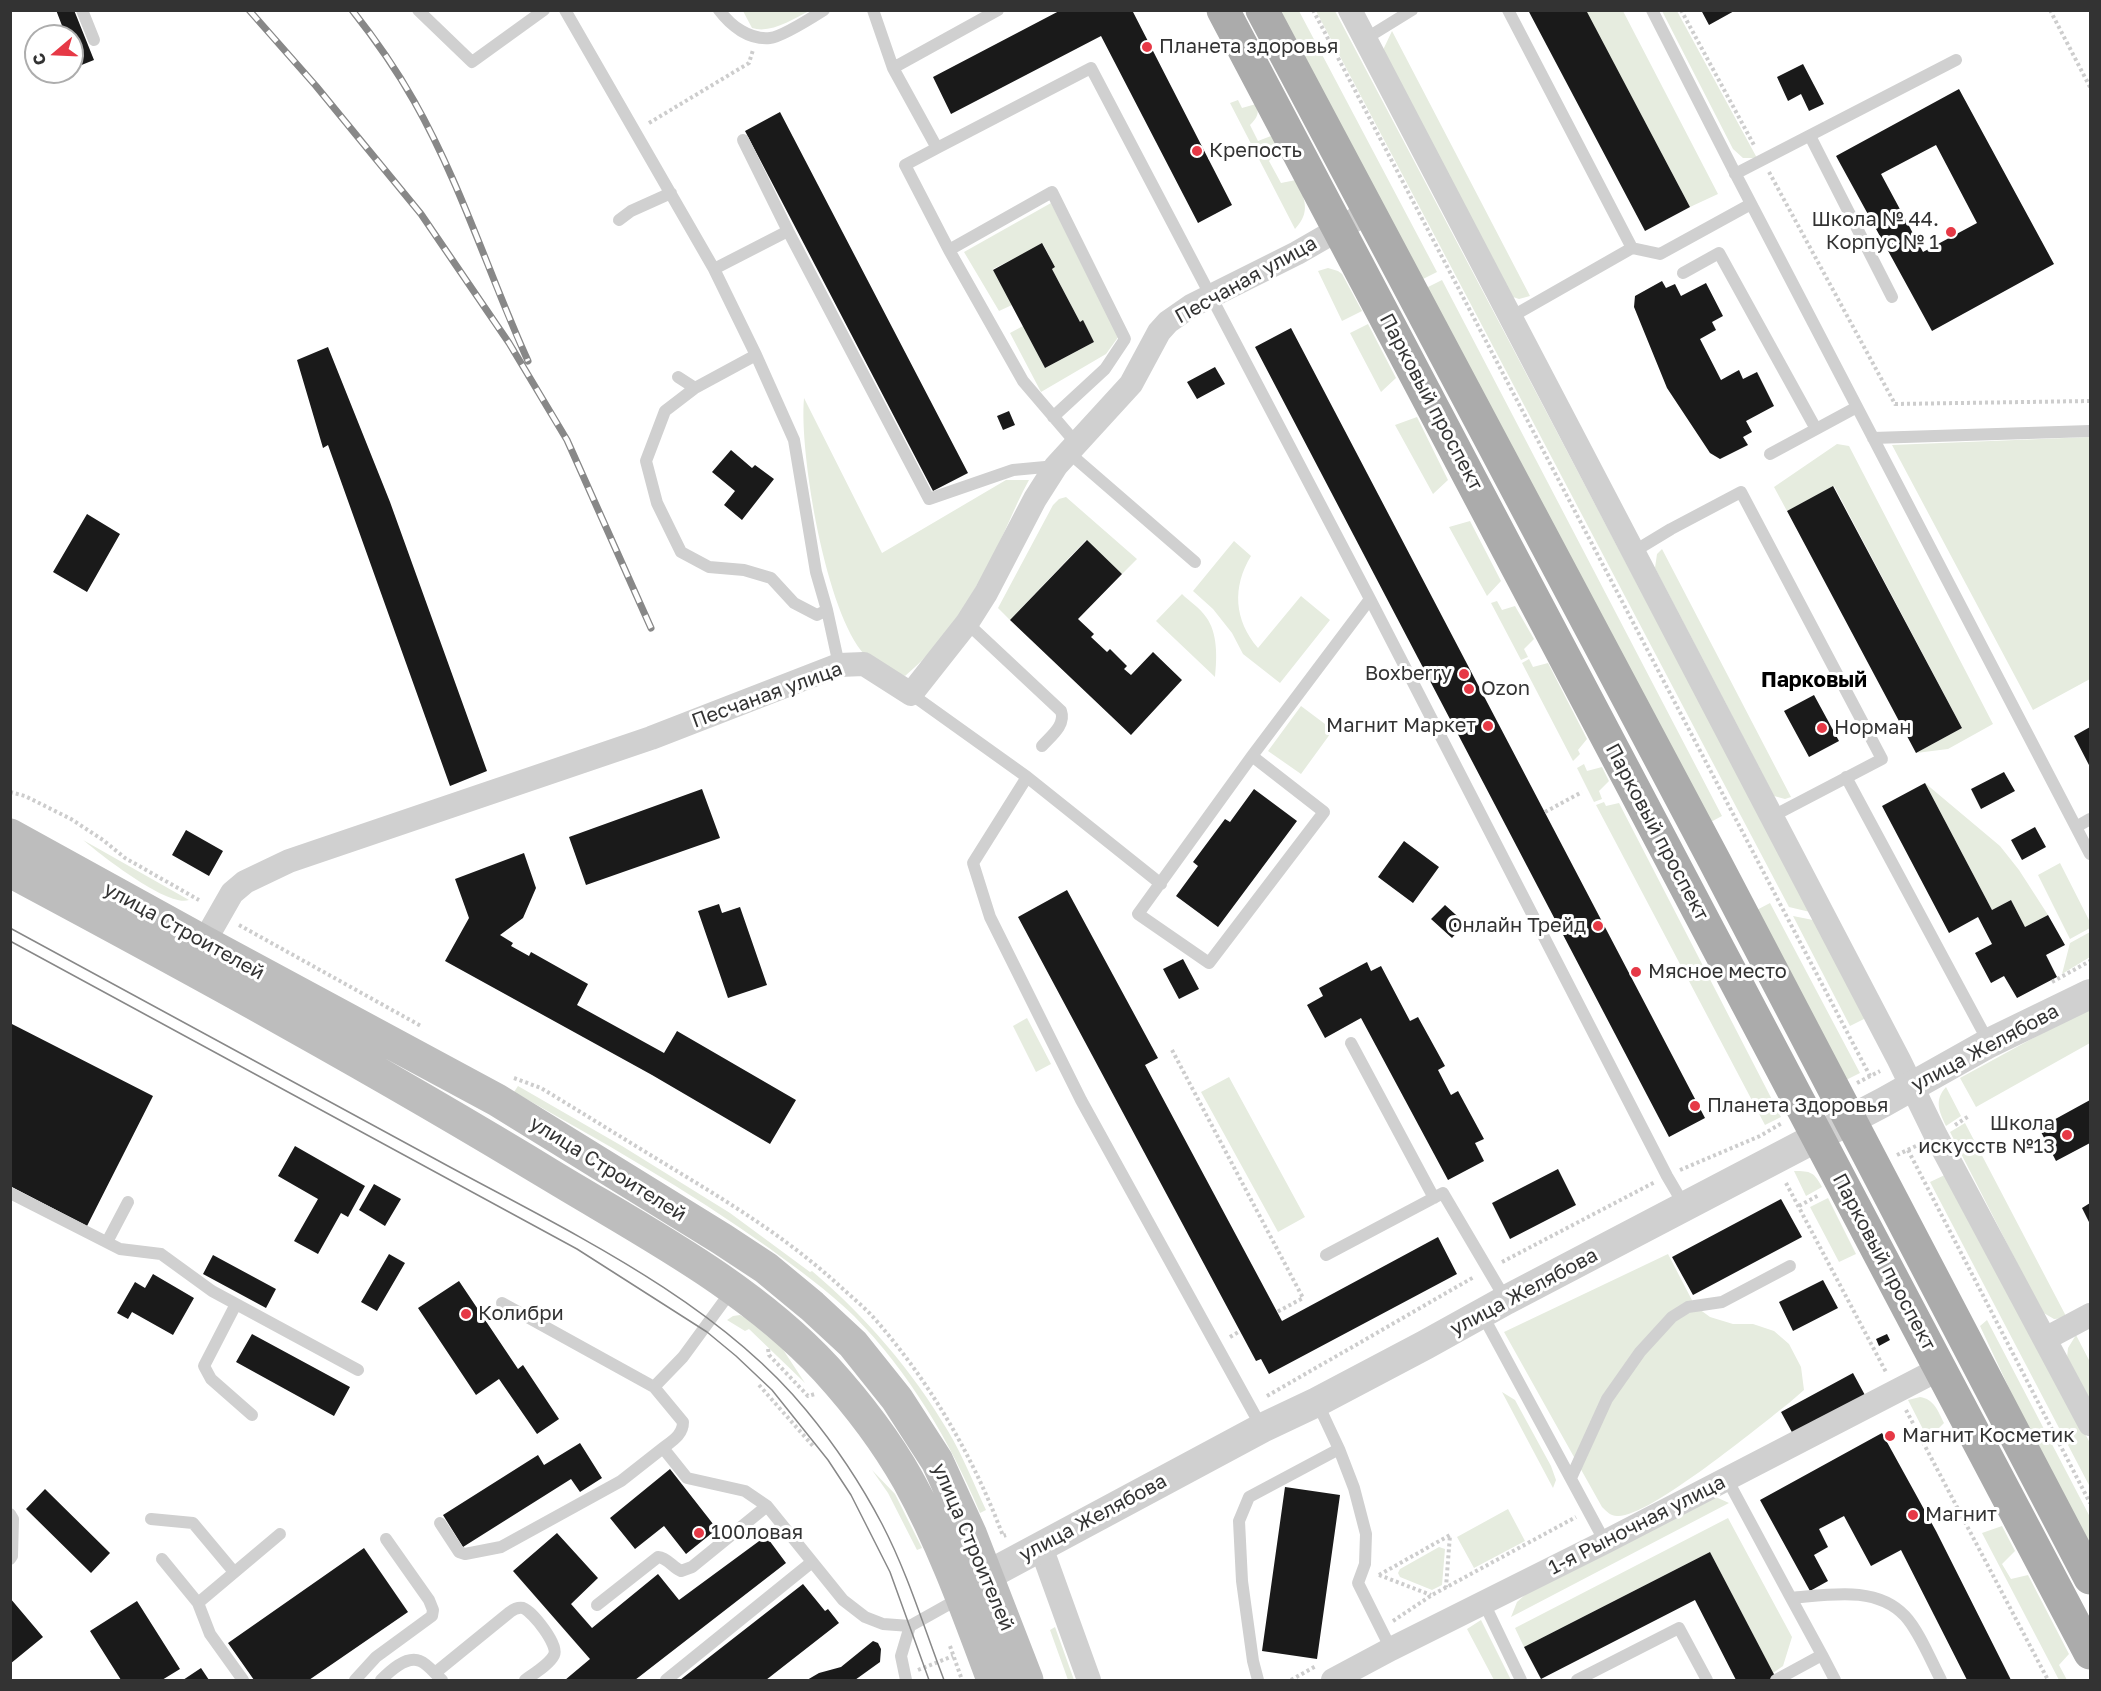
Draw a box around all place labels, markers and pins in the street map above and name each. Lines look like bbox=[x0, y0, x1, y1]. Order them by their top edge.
place label: Планета здоровья bbox=[1159, 35, 1338, 59]
marker: Планета здоровья bbox=[1140, 40, 1154, 54]
place label: Крепость bbox=[1209, 139, 1302, 163]
marker: Крепость bbox=[1190, 144, 1204, 158]
place label: Школа № 44. Корпус № 1 bbox=[1811, 208, 1939, 255]
marker: Школа № 44. Корпус № 1 bbox=[1944, 225, 1958, 239]
place label: Boxberry bbox=[1365, 662, 1452, 686]
marker: Boxberry bbox=[1457, 667, 1471, 681]
place label: Ozon bbox=[1481, 677, 1530, 701]
marker: Ozon bbox=[1462, 682, 1476, 696]
place label: Магнит Маркет bbox=[1326, 714, 1476, 738]
place label: Норман bbox=[1834, 716, 1911, 740]
marker: Магнит Маркет bbox=[1481, 719, 1495, 733]
marker: Норман bbox=[1815, 721, 1829, 735]
place label: Онлайн Трейд bbox=[1448, 914, 1586, 938]
marker: Онлайн Трейд bbox=[1591, 919, 1605, 933]
place label: Мясное место bbox=[1648, 960, 1787, 984]
marker: Мясное место bbox=[1629, 965, 1643, 979]
place label: Планета Здоровья bbox=[1707, 1094, 1888, 1118]
marker: Планета Здоровья bbox=[1688, 1099, 1702, 1113]
place label: Школа искусств №13 bbox=[1918, 1112, 2055, 1159]
marker: Школа искусств №13 bbox=[2060, 1128, 2074, 1142]
place label: Колибри bbox=[478, 1302, 564, 1326]
marker: Колибри bbox=[459, 1307, 473, 1321]
place label: Магнит Косметик bbox=[1902, 1424, 2075, 1448]
marker: Магнит Косметик bbox=[1883, 1429, 1897, 1443]
place label: Магнит bbox=[1925, 1503, 1997, 1527]
marker: Магнит bbox=[1906, 1508, 1920, 1522]
place label: 100ловая bbox=[711, 1521, 803, 1545]
marker: 100ловая bbox=[692, 1526, 706, 1540]

